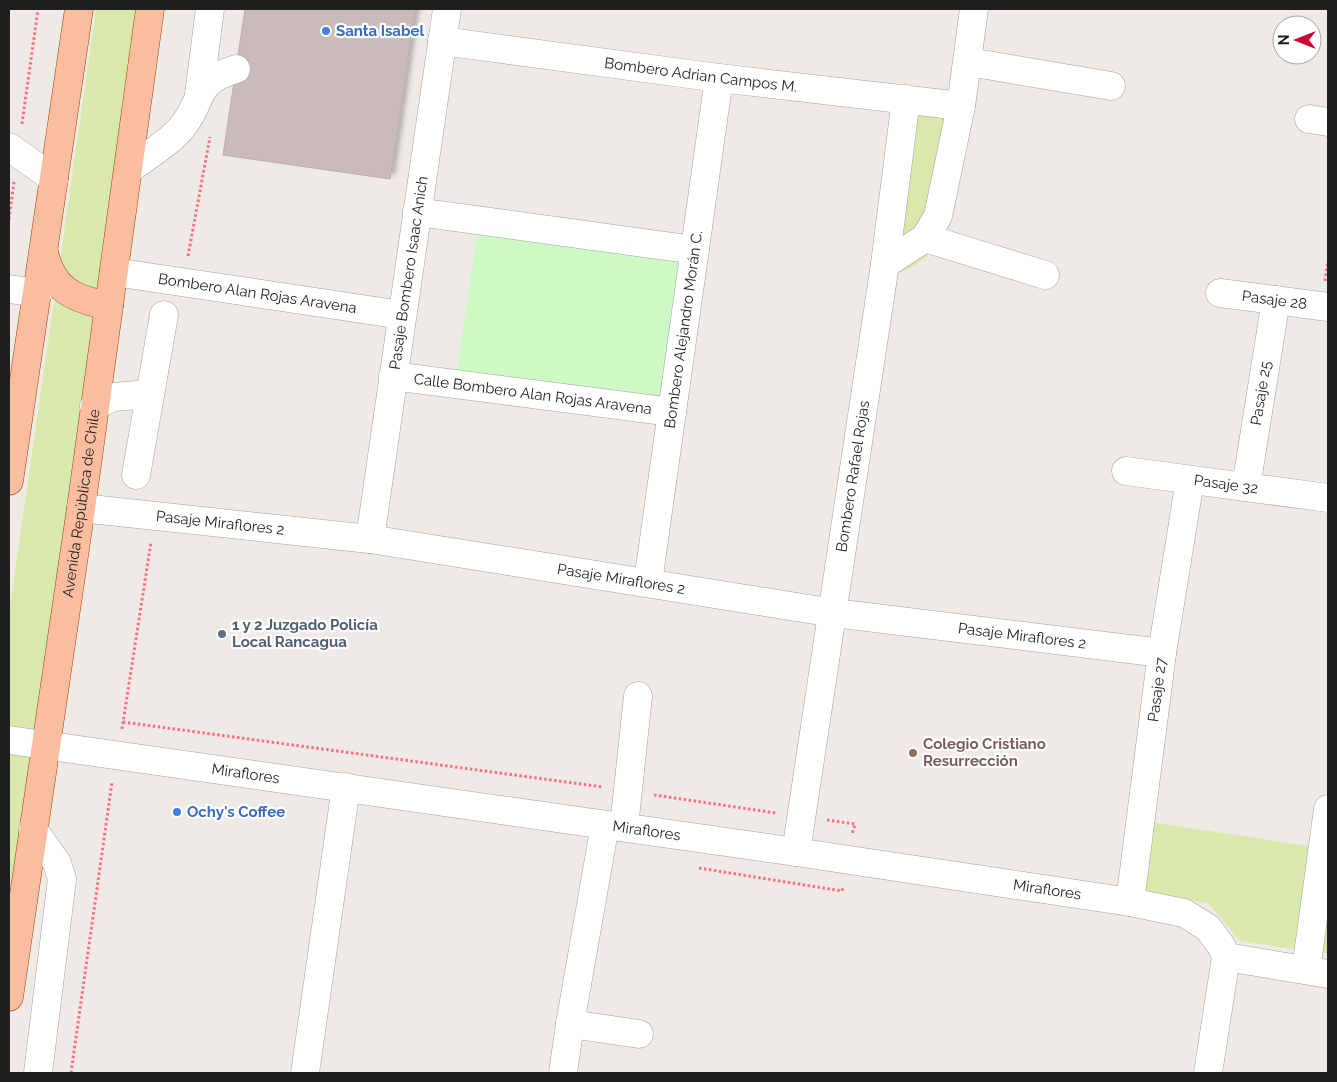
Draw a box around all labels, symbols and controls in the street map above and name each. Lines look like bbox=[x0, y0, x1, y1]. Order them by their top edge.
north arrow bbox=[1272, 15, 1322, 65]
place label: Santa Isabel bbox=[336, 22, 424, 40]
marker: Santa Isabel bbox=[320, 25, 332, 37]
text: N bbox=[1276, 35, 1292, 45]
street label: Bombero Adrian Campos M. bbox=[603, 54, 798, 96]
street label: Pasaje Bombero Isaac Anich bbox=[386, 175, 432, 371]
street label: Bombero Alejandro Morán C. bbox=[661, 229, 706, 430]
street label: Bombero Alan Rojas Aravena bbox=[157, 270, 358, 317]
street label: Pasaje 28 bbox=[1241, 287, 1308, 313]
street label: Pasaje 25 bbox=[1247, 360, 1275, 427]
street label: Calle Bombero Alan Rojas Aravena bbox=[413, 370, 653, 418]
street label: Bombero Rafael Rojas bbox=[833, 399, 873, 553]
street label: Avenida República de Chile bbox=[59, 408, 104, 599]
street label: Pasaje 32 bbox=[1193, 471, 1260, 498]
street label: Pasaje Miraflores 2 bbox=[155, 507, 286, 539]
street label: Pasaje Miraflores 2 bbox=[556, 560, 687, 598]
place label: 1 y 2 Juzgado Policía Local Rancagua bbox=[232, 616, 378, 651]
street label: Pasaje Miraflores 2 bbox=[957, 619, 1087, 653]
marker: 1 y 2 Juzgado Policía Local Rancagua bbox=[216, 628, 228, 640]
street label: Pasaje 27 bbox=[1144, 656, 1170, 723]
place label: Colegio Cristiano Resurrección bbox=[923, 735, 1046, 770]
marker: Colegio Cristiano Resurrección bbox=[907, 747, 919, 759]
street label: Miraflores bbox=[210, 760, 281, 787]
place label: Ochy's Coffee bbox=[187, 803, 285, 821]
marker: Ochy's Coffee bbox=[171, 806, 183, 818]
street label: Miraflores bbox=[611, 817, 682, 844]
street label: Miraflores bbox=[1012, 876, 1083, 904]

